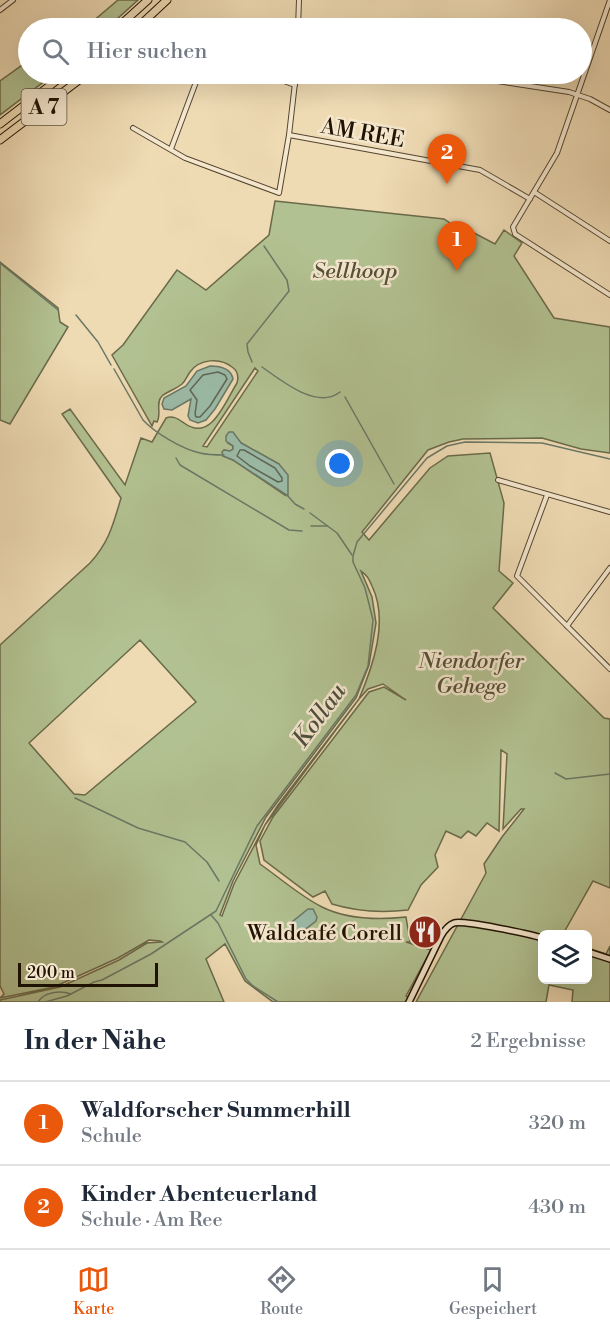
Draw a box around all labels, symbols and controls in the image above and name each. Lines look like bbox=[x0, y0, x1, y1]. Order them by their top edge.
search box bbox=[18, 18, 592, 84]
icon: search bbox=[39, 35, 72, 68]
text: Hier suchen bbox=[87, 38, 207, 65]
road number: A 7 bbox=[22, 89, 66, 125]
street label: AM REE bbox=[318, 113, 407, 154]
pin: 2 bbox=[428, 134, 466, 184]
pin: 1 bbox=[438, 222, 476, 271]
park label: Sellhoop bbox=[312, 258, 398, 285]
your location bbox=[325, 449, 354, 478]
park label: Niendorfer Gehege bbox=[417, 648, 524, 700]
water label: Kollau bbox=[286, 677, 353, 754]
restaurant icon: Waldcafé Corell bbox=[407, 914, 443, 950]
place label: Waldcafé Corell bbox=[246, 920, 402, 947]
map controls bbox=[538, 930, 592, 984]
button: layers bbox=[538, 930, 592, 984]
scale bar bbox=[18, 960, 158, 988]
text: 200 m bbox=[27, 963, 75, 983]
text: In der Nähe bbox=[24, 1025, 166, 1057]
text: 2 Ergebnisse bbox=[470, 1029, 586, 1054]
text: Waldforscher Summerhill bbox=[81, 1097, 351, 1124]
text: 1 bbox=[39, 1111, 48, 1136]
text: 320 m bbox=[529, 1111, 586, 1136]
text: Schule bbox=[81, 1124, 142, 1149]
text: Kinder Abenteuerland bbox=[81, 1181, 318, 1208]
text: 2 bbox=[37, 1195, 50, 1220]
text: 430 m bbox=[528, 1195, 586, 1220]
text: Schule · Am Ree bbox=[81, 1208, 223, 1233]
tab: Karte bbox=[73, 1263, 114, 1319]
tab: Route bbox=[260, 1263, 303, 1319]
tab: Gespeichert bbox=[449, 1263, 537, 1319]

